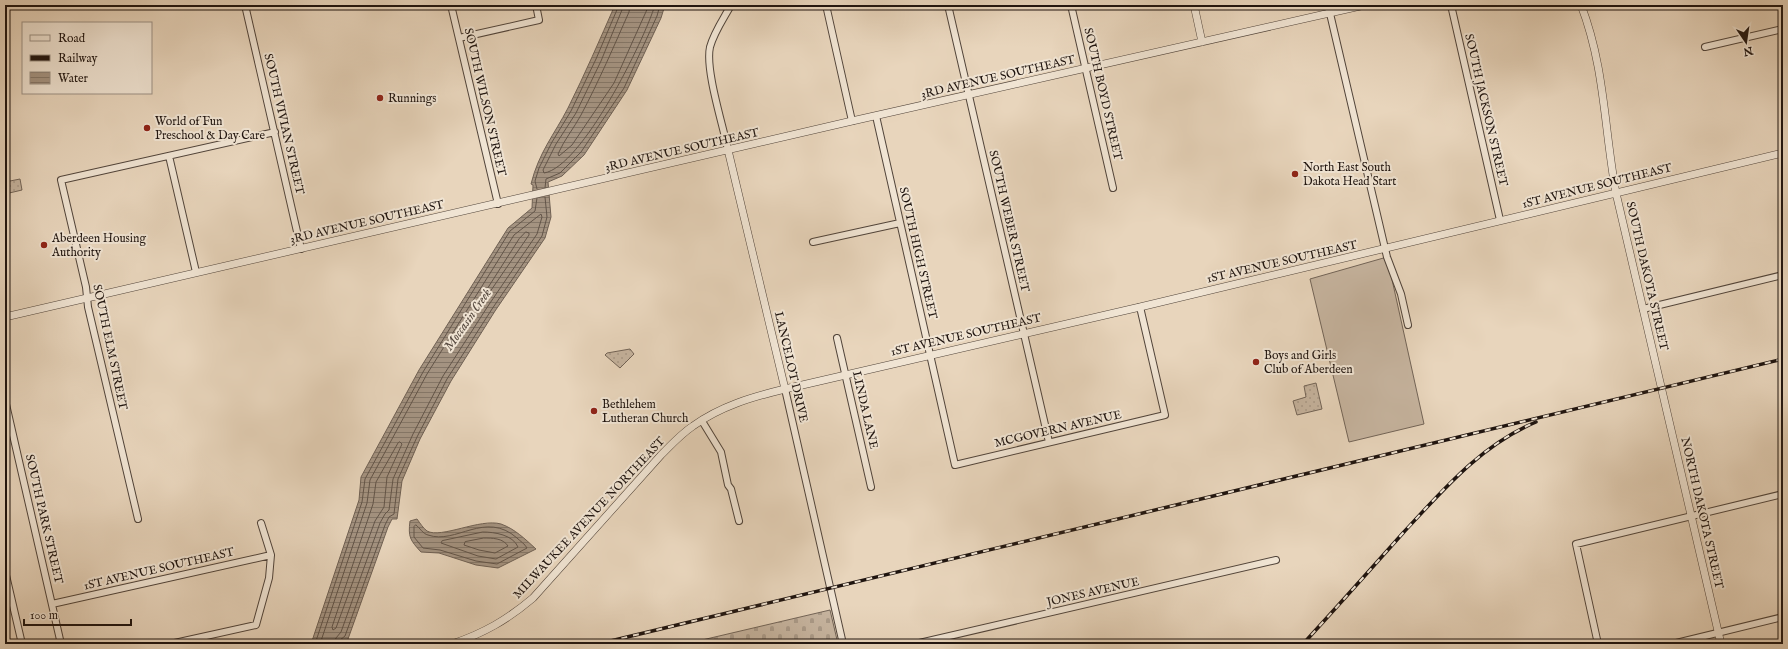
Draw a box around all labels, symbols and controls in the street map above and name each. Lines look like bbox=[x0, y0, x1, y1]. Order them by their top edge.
legend bbox=[22, 22, 152, 94]
north arrow bbox=[1726, 22, 1766, 62]
street label: SOUTH BOYD STREET bbox=[1080, 26, 1126, 162]
street label: SOUTH WILSON STREET bbox=[461, 27, 509, 178]
text: Road bbox=[58, 31, 86, 46]
street label: SOUTH JACKSON STREET bbox=[1460, 32, 1511, 188]
text: N bbox=[1741, 43, 1755, 59]
text: Railway bbox=[58, 51, 97, 66]
street label: SOUTH VIVIAN STREET bbox=[260, 52, 308, 196]
street label: 3RD AVENUE SOUTHEAST bbox=[920, 52, 1077, 102]
text: Water bbox=[58, 71, 89, 86]
place label: Runnings bbox=[388, 91, 436, 106]
marker: Runnings bbox=[375, 93, 385, 103]
place label: World of Fun Preschool & Day Care bbox=[155, 114, 265, 143]
marker: World of Fun Preschool & Day Care bbox=[142, 123, 152, 133]
street label: 3RD AVENUE SOUTHEAST bbox=[604, 125, 761, 175]
street label: SOUTH WEBER STREET bbox=[985, 149, 1033, 294]
place label: North East South Dakota Head Start bbox=[1303, 160, 1396, 189]
street label: 1ST AVENUE SOUTHEAST bbox=[1521, 160, 1674, 212]
marker: North East South Dakota Head Start bbox=[1290, 169, 1300, 179]
street label: SOUTH HIGH STREET bbox=[896, 186, 941, 321]
street label: 3RD AVENUE SOUTHEAST bbox=[289, 197, 446, 247]
street label: SOUTH DAKOTA STREET bbox=[1623, 200, 1671, 352]
place label: Aberdeen Housing Authority bbox=[51, 231, 146, 260]
street label: 1ST AVENUE SOUTHEAST bbox=[1205, 237, 1359, 287]
marker: Aberdeen Housing Authority bbox=[39, 240, 49, 250]
street label: SOUTH ELM STREET bbox=[89, 283, 131, 411]
water label: Moccasin Creek bbox=[440, 285, 496, 354]
street label: LANCELOT DRIVE bbox=[771, 310, 811, 424]
street label: 1ST AVENUE SOUTHEAST bbox=[889, 310, 1043, 360]
place label: Boys and Girls Club of Aberdeen bbox=[1264, 348, 1353, 377]
marker: Boys and Girls Club of Aberdeen bbox=[1251, 357, 1261, 367]
street label: LINDA LANE bbox=[849, 370, 881, 450]
place label: Bethlehem Lutheran Church bbox=[602, 397, 689, 426]
marker: Bethlehem Lutheran Church bbox=[589, 406, 599, 416]
street label: MCGOVERN AVENUE bbox=[993, 407, 1123, 451]
street label: MILWAUKEE AVENUE NORTHEAST bbox=[510, 434, 668, 602]
street label: NORTH DAKOTA STREET bbox=[1677, 436, 1727, 590]
street label: SOUTH PARK STREET bbox=[22, 453, 66, 585]
street label: 1ST AVENUE SOUTHEAST bbox=[82, 544, 236, 594]
street label: JONES AVENUE bbox=[1043, 574, 1141, 611]
scale bar bbox=[24, 601, 131, 627]
text: 100 m bbox=[30, 608, 58, 623]

